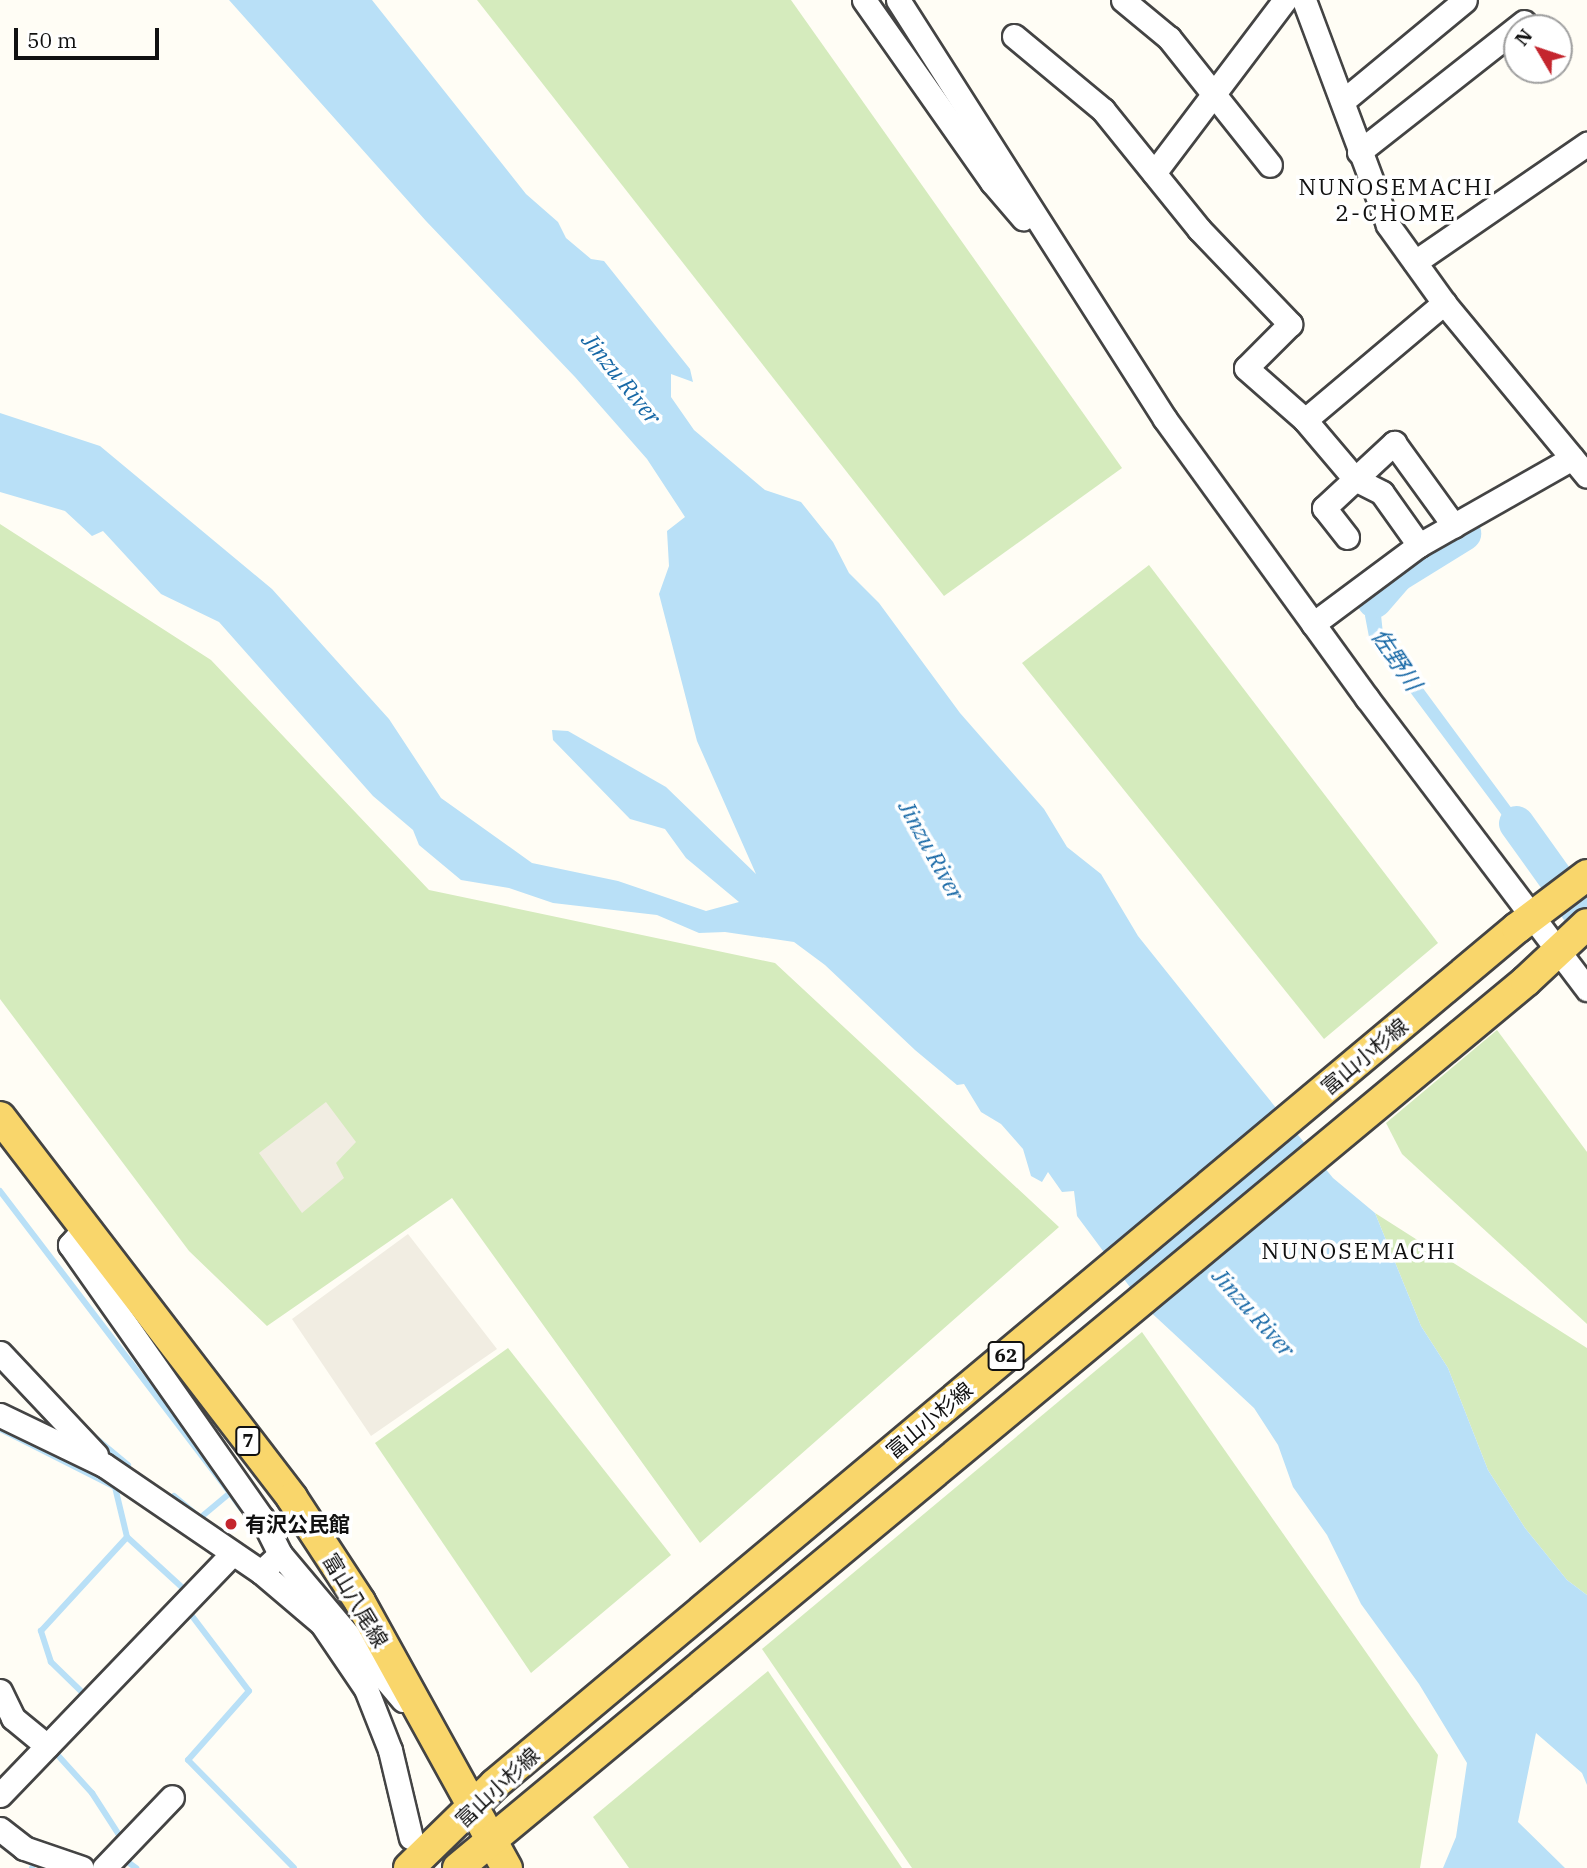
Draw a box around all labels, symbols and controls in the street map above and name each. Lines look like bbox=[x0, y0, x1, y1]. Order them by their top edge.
scale bar bbox=[18, 14, 163, 58]
north arrow bbox=[1503, 14, 1573, 84]
text: N bbox=[1509, 24, 1537, 50]
text: 50 m bbox=[27, 26, 77, 54]
district label: NUNOSEMACHI 2-CHOME bbox=[1300, 172, 1492, 226]
water label: Jinzu River bbox=[577, 327, 667, 429]
water label: 佐野川 bbox=[1366, 623, 1428, 695]
water label: Jinzu River bbox=[893, 795, 971, 905]
street label: 富山小杉線 bbox=[1316, 1013, 1412, 1099]
district label: NUNOSEMACHI bbox=[1263, 1236, 1455, 1264]
water label: Jinzu River bbox=[1207, 1262, 1301, 1362]
road number: 62 bbox=[987, 1340, 1025, 1372]
street label: 富山小杉線 bbox=[881, 1377, 977, 1463]
road number: 7 bbox=[234, 1426, 262, 1456]
place label: 有沢公民館 bbox=[245, 1511, 350, 1537]
marker: 有沢公民館 bbox=[223, 1516, 239, 1532]
street label: 富山八尾線 bbox=[318, 1549, 394, 1651]
street label: 富山小杉線 bbox=[450, 1742, 544, 1832]

